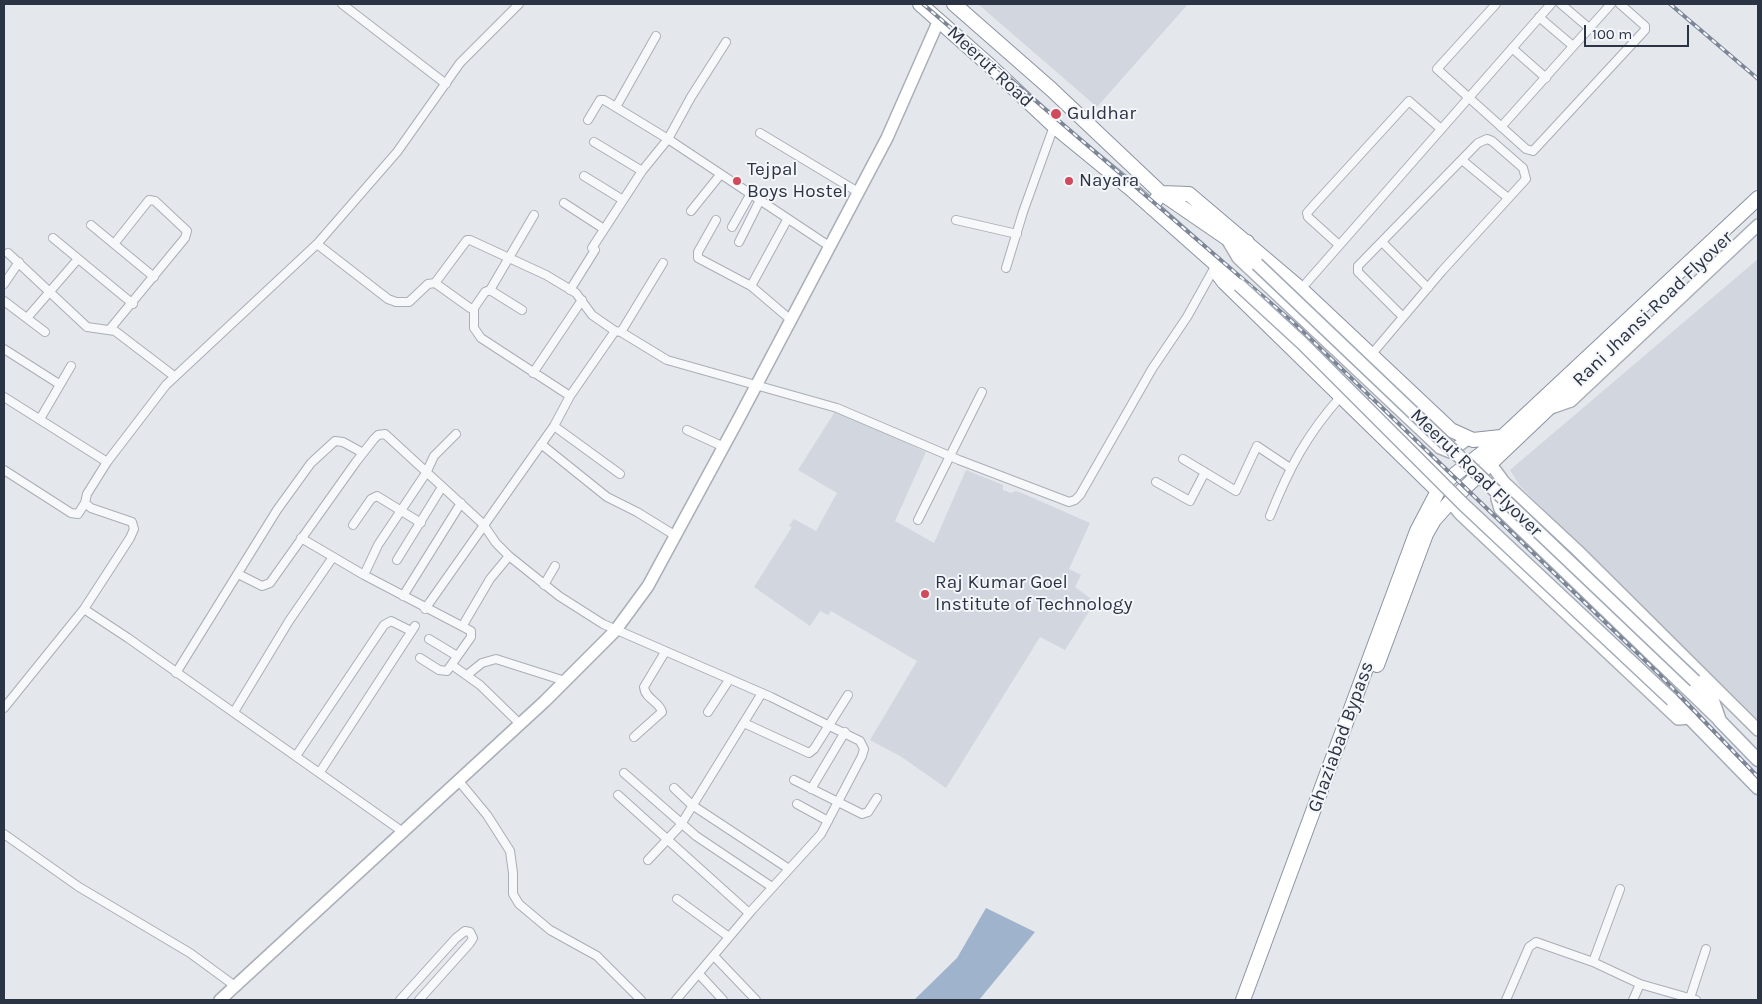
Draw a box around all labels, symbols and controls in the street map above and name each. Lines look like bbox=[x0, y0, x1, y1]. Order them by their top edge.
scale bar bbox=[1587, 15, 1692, 47]
street label: Meerut Road bbox=[942, 21, 1038, 113]
text: 100 m bbox=[1592, 25, 1632, 43]
place label: Guldhar bbox=[1067, 103, 1136, 125]
marker: Guldhar bbox=[1049, 107, 1063, 121]
place label: Tejpal Boys Hostel bbox=[747, 159, 848, 203]
place label: Nayara bbox=[1079, 170, 1139, 192]
marker: Tejpal Boys Hostel bbox=[731, 175, 743, 187]
marker: Nayara bbox=[1063, 175, 1075, 187]
street label: Rani Jhansi Road Flyover bbox=[1568, 227, 1738, 391]
street label: Meerut Road Flyover bbox=[1405, 404, 1547, 542]
place label: Raj Kumar Goel Institute of Technology bbox=[935, 572, 1133, 616]
marker: Raj Kumar Goel Institute of Technology bbox=[919, 588, 931, 600]
street label: Ghaziabad Bypass bbox=[1303, 658, 1379, 816]

